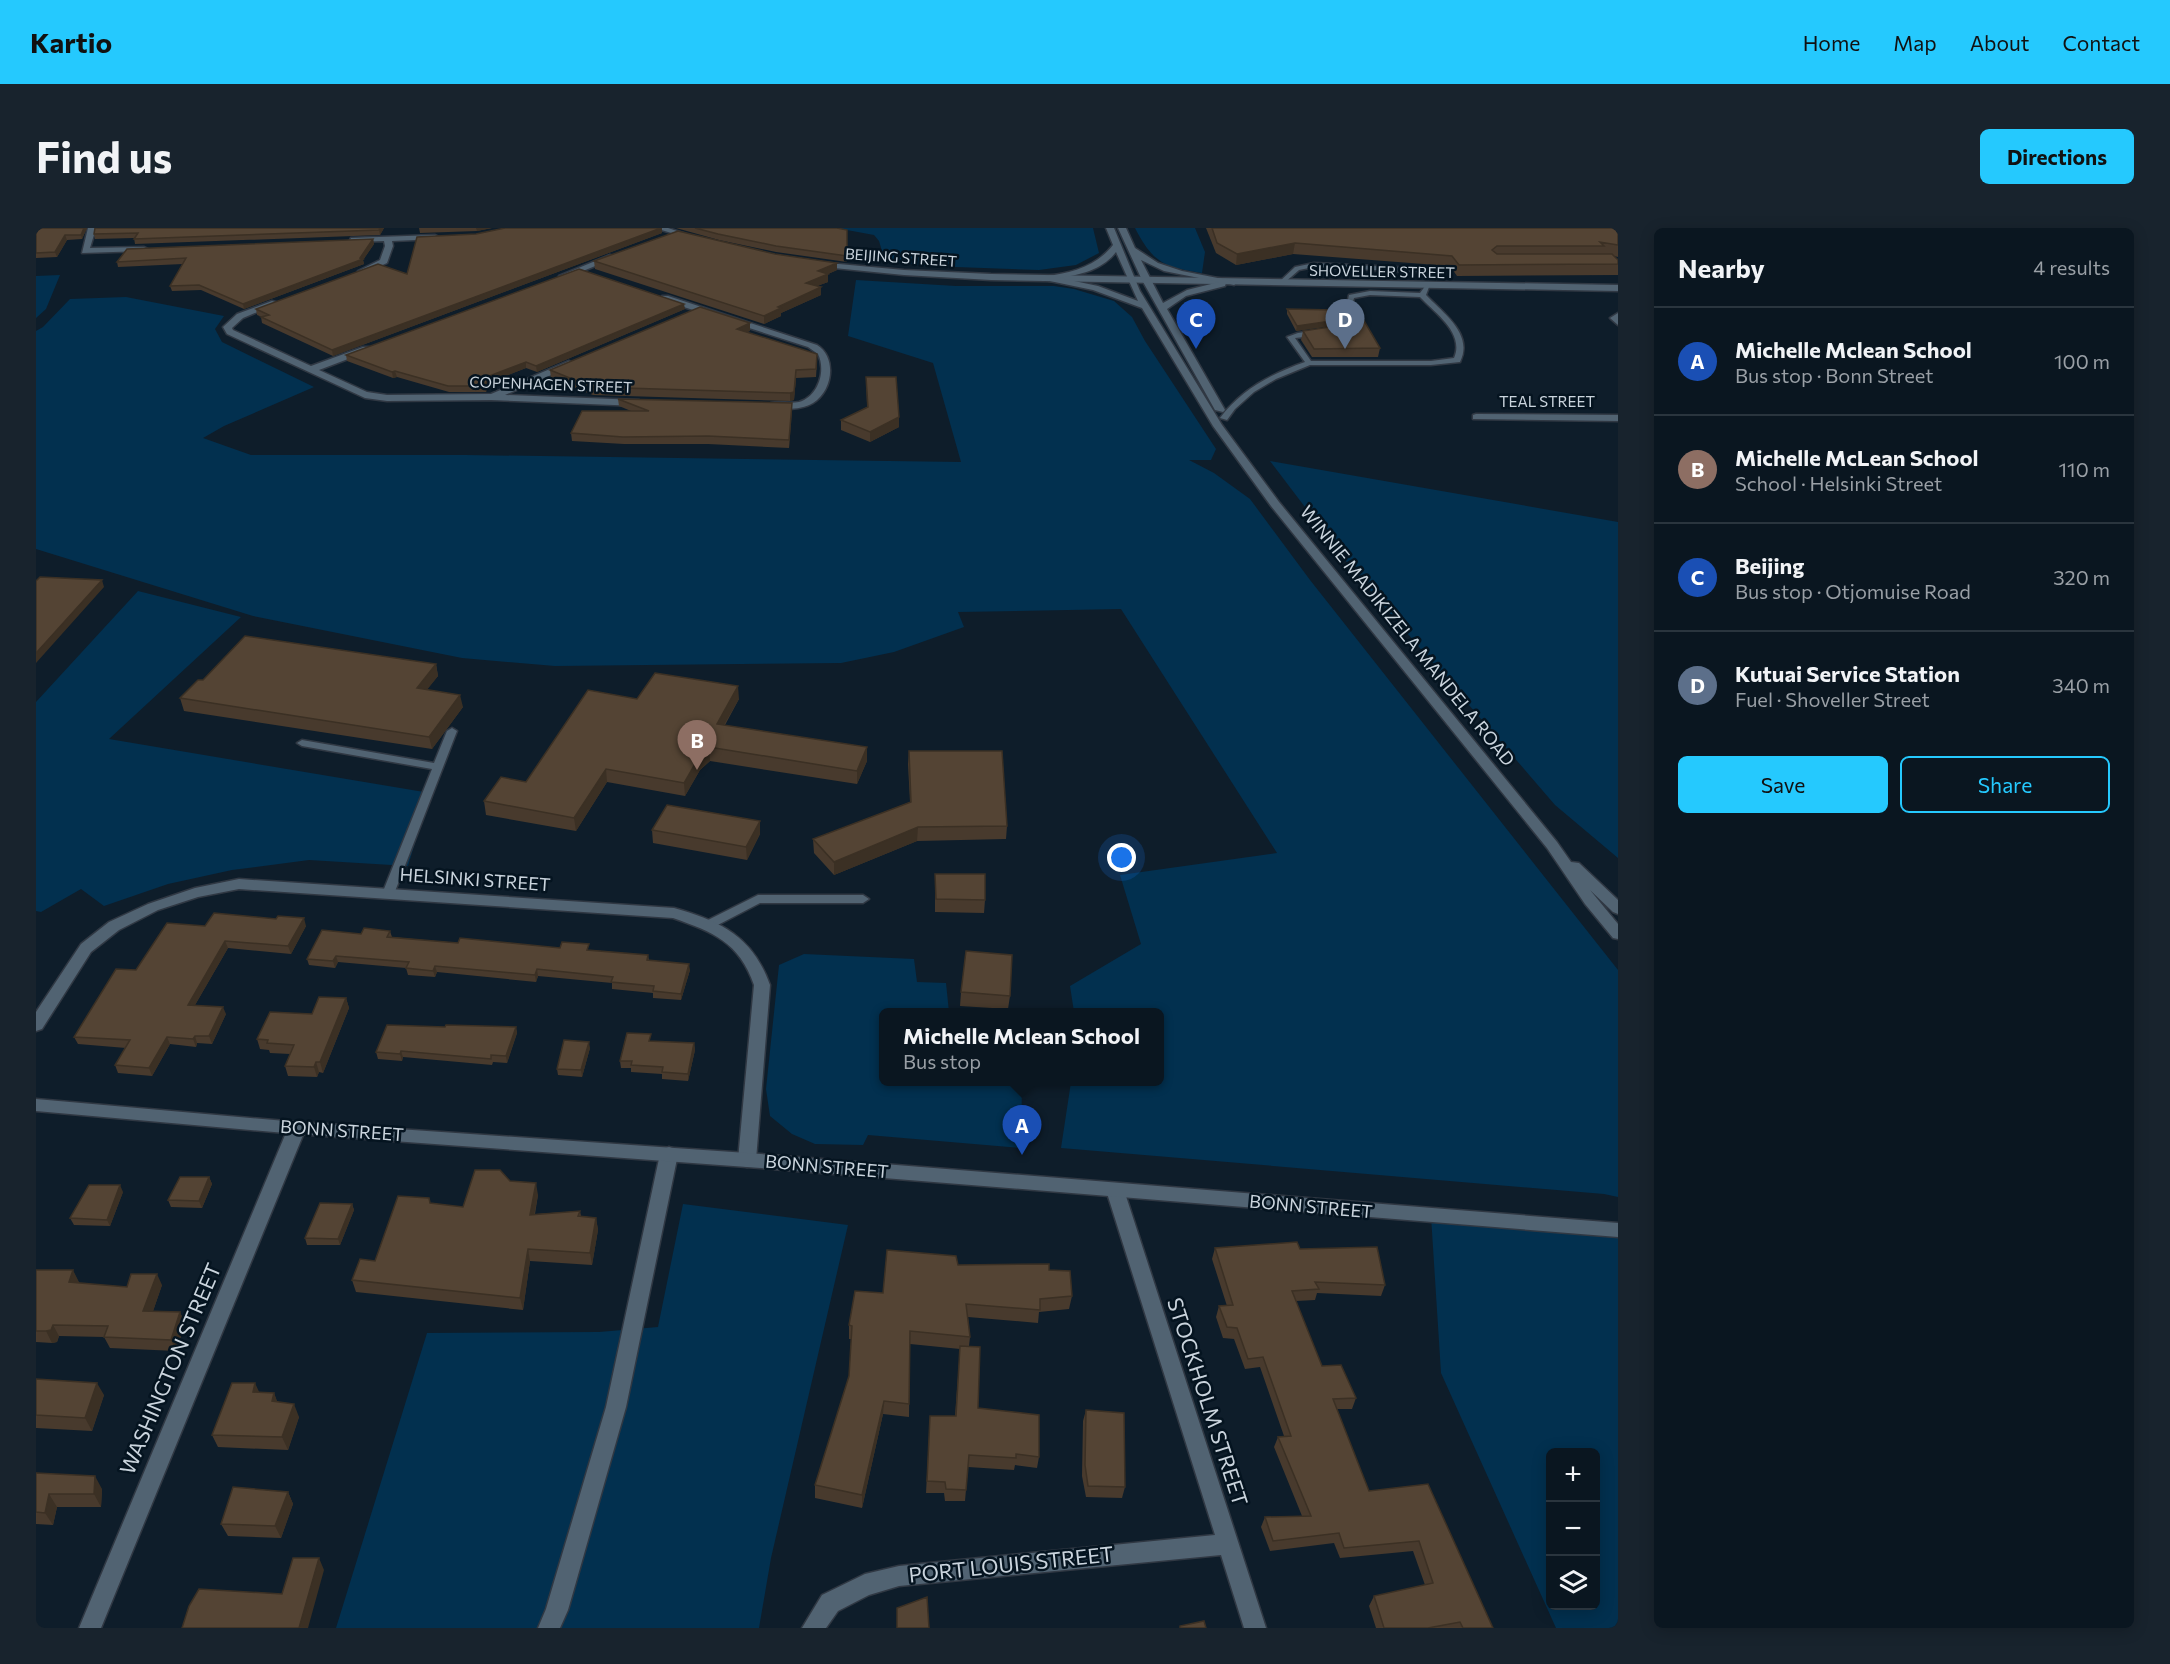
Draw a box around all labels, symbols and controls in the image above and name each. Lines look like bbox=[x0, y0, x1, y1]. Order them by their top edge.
text: Kartio bbox=[30, 25, 112, 59]
text: Home bbox=[1803, 30, 1860, 55]
text: Map bbox=[1893, 30, 1937, 55]
text: About bbox=[1970, 30, 2029, 55]
text: Contact bbox=[2062, 30, 2140, 55]
button: Directions bbox=[1980, 129, 2134, 184]
text: Find us bbox=[36, 130, 172, 182]
street label: BEIJING STREET bbox=[844, 244, 958, 270]
text: Nearby bbox=[1678, 252, 1765, 283]
text: 4 results bbox=[2033, 255, 2110, 279]
street label: SHOVELLER STREET bbox=[1309, 261, 1455, 281]
pin: C bbox=[1176, 300, 1216, 349]
pin: D bbox=[1326, 300, 1364, 349]
text: Michelle Mclean School bbox=[1735, 336, 1972, 363]
text: A bbox=[1690, 349, 1705, 373]
text: 100 m bbox=[2054, 349, 2110, 373]
text: Bus stop · Bonn Street bbox=[1735, 363, 1933, 387]
street label: COPENHAGEN STREET bbox=[469, 372, 633, 396]
street label: TEAL STREET bbox=[1499, 392, 1595, 410]
text: Michelle McLean School bbox=[1735, 444, 1979, 471]
text: B bbox=[1691, 457, 1704, 481]
text: 110 m bbox=[2059, 457, 2110, 481]
text: School · Helsinki Street bbox=[1735, 471, 1942, 495]
street label: WINNIE MADIKIZELA MANDELA ROAD bbox=[1296, 501, 1520, 770]
text: Beijing bbox=[1735, 552, 1804, 579]
text: C bbox=[1691, 565, 1704, 589]
text: 320 m bbox=[2053, 565, 2110, 589]
text: Bus stop · Otjomuise Road bbox=[1735, 579, 1971, 603]
text: Kutuai Service Station bbox=[1735, 660, 1960, 687]
text: D bbox=[1690, 673, 1705, 697]
text: 340 m bbox=[2052, 673, 2110, 697]
text: Fuel · Shoveller Street bbox=[1735, 687, 1930, 711]
pin: B bbox=[678, 720, 716, 770]
button: Save bbox=[1678, 756, 1888, 813]
button: Share bbox=[1900, 756, 2110, 813]
your location bbox=[1107, 843, 1136, 872]
street label: HELSINKI STREET bbox=[399, 863, 551, 895]
popup bbox=[879, 1008, 1164, 1086]
text: Michelle Mclean School bbox=[903, 1022, 1140, 1049]
text: Bus stop bbox=[903, 1049, 981, 1073]
pin: A bbox=[1002, 1106, 1042, 1155]
street label: BONN STREET bbox=[280, 1115, 405, 1145]
street label: BONN STREET bbox=[764, 1150, 890, 1182]
street label: BONN STREET bbox=[1248, 1190, 1374, 1222]
street label: WASHINGTON STREET bbox=[114, 1259, 225, 1478]
street label: STOCKHOLM STREET bbox=[1163, 1294, 1254, 1509]
map controls bbox=[1546, 1448, 1600, 1610]
button: + bbox=[1546, 1448, 1600, 1502]
button: − bbox=[1546, 1502, 1600, 1556]
street label: PORT LOUIS STREET bbox=[907, 1540, 1114, 1587]
button: layers bbox=[1546, 1556, 1600, 1610]

